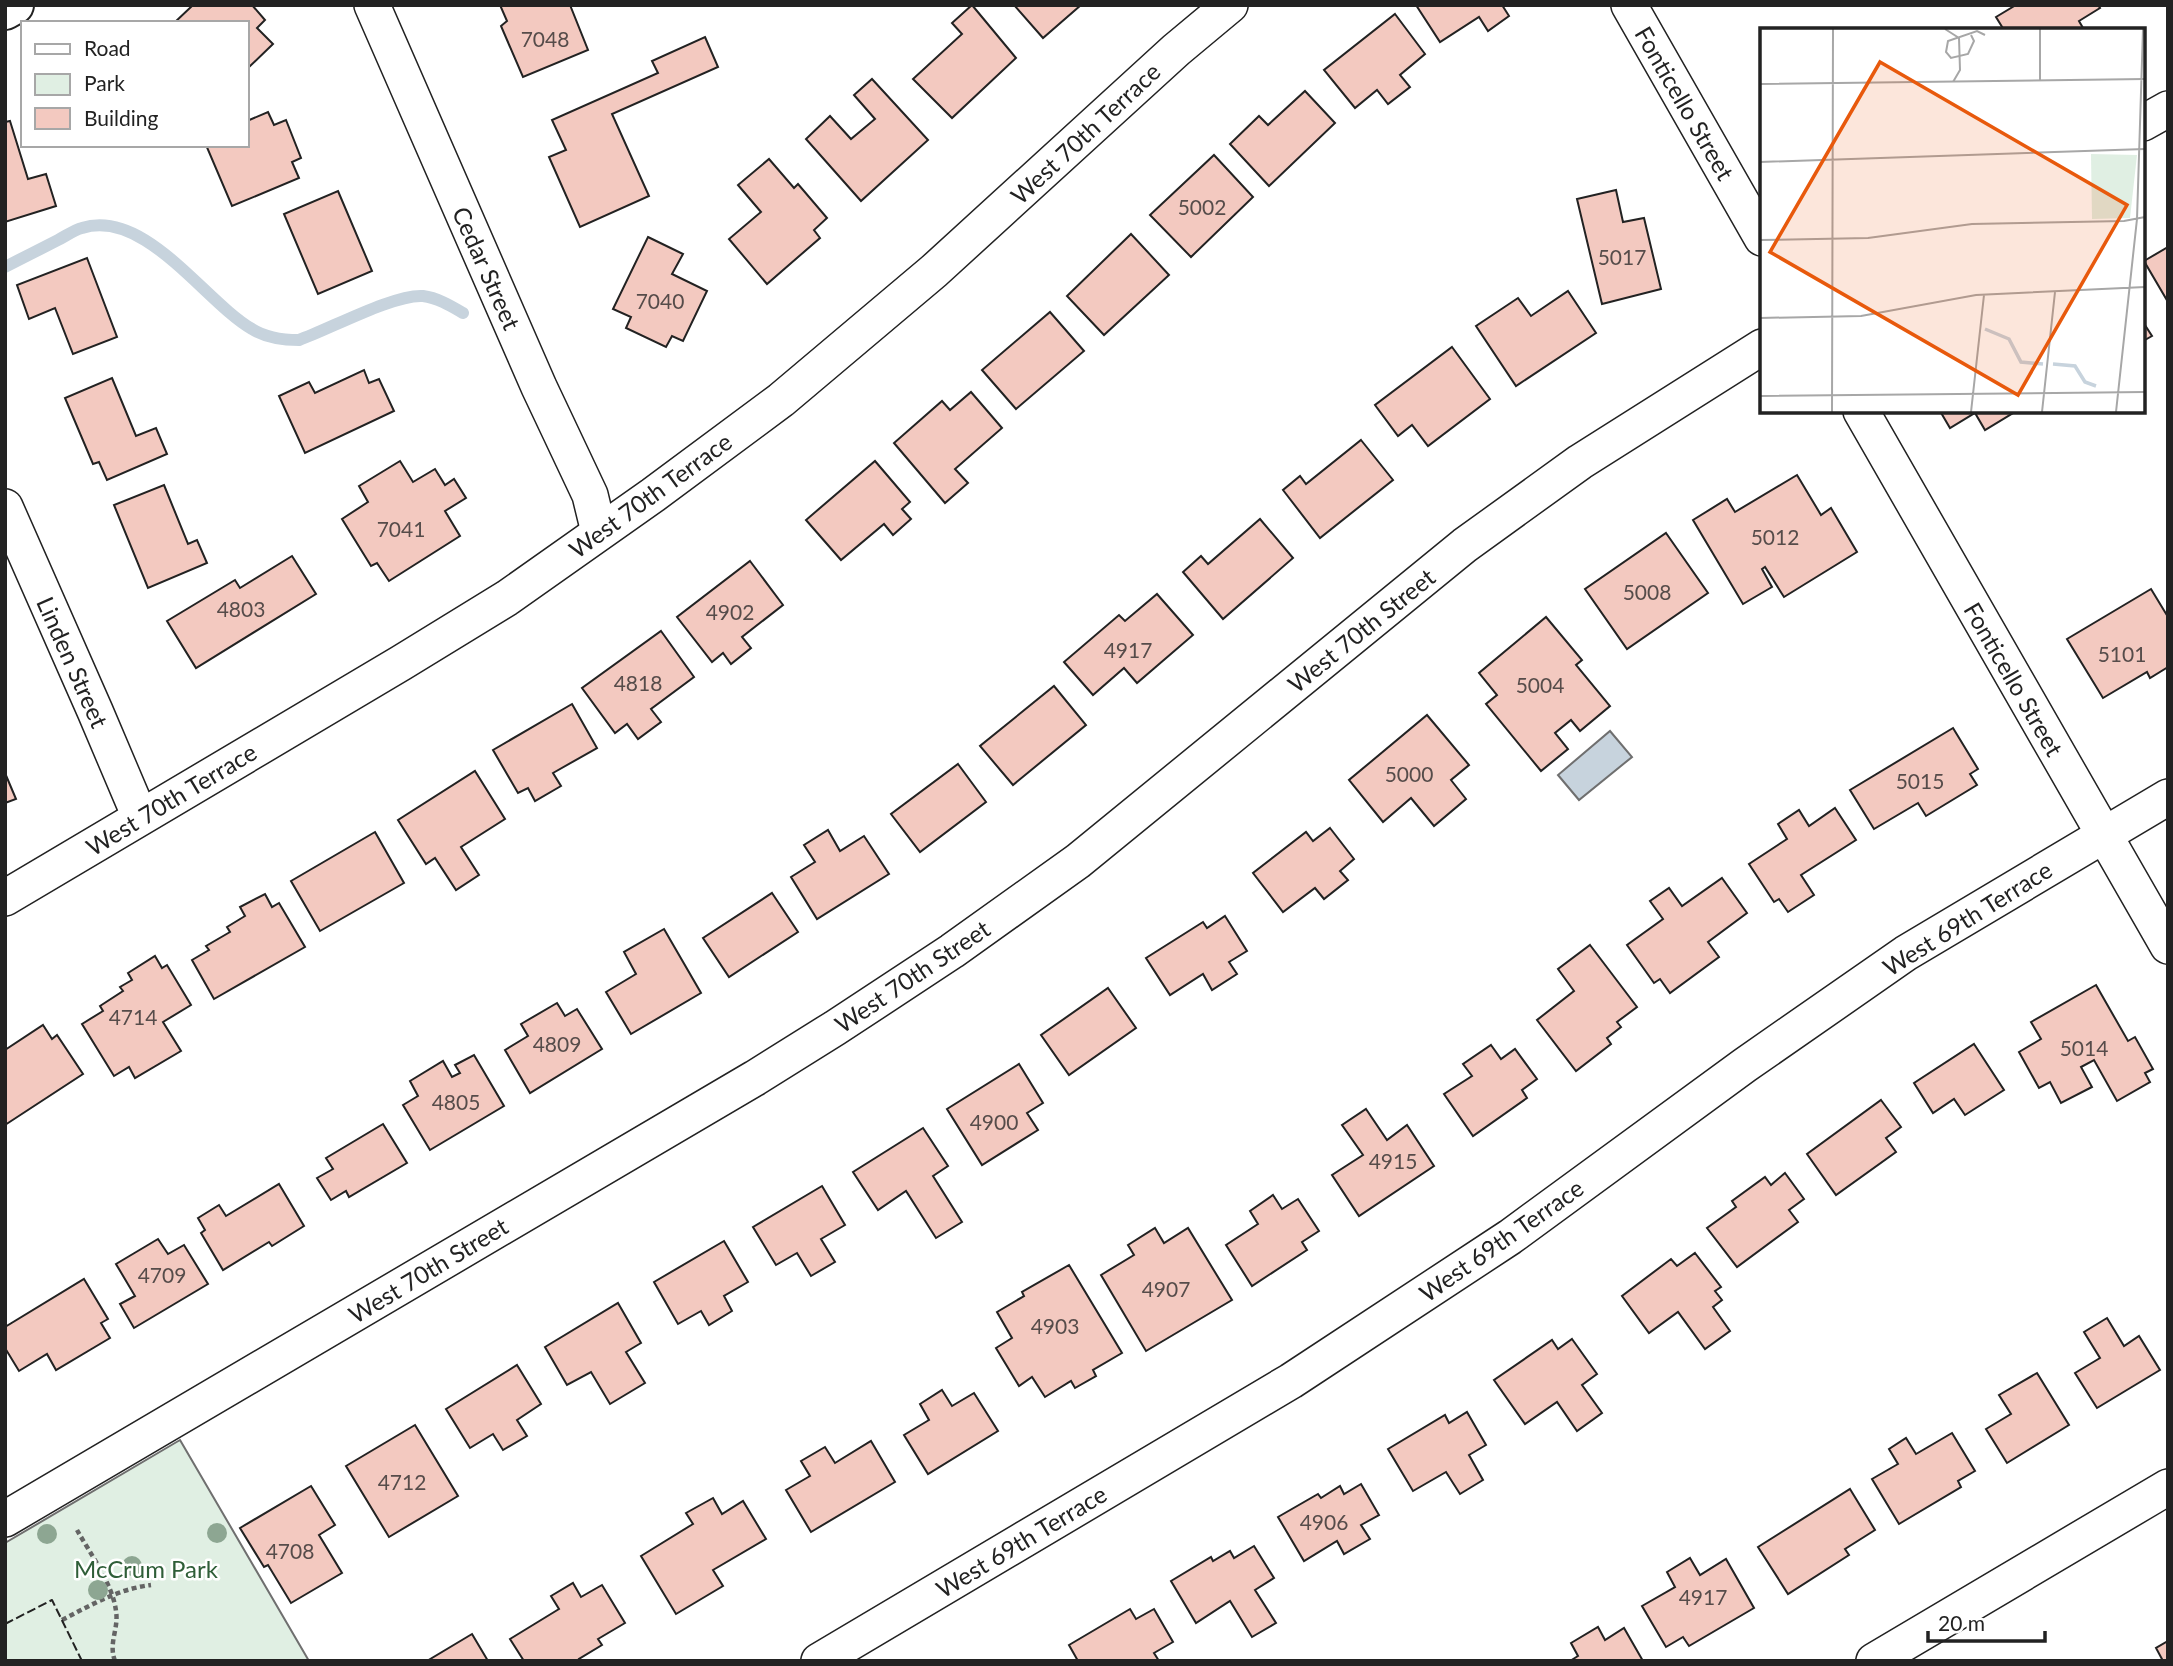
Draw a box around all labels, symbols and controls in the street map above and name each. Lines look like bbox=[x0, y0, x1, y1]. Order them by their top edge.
legend bbox=[21, 21, 248, 147]
street label: Fonticello Street bbox=[1629, 21, 1741, 185]
house number: 7048 bbox=[521, 26, 569, 51]
inset map bbox=[1760, 28, 2145, 413]
text: Road bbox=[84, 35, 131, 60]
street label: West 70th Terrace bbox=[1004, 56, 1166, 210]
text: Park bbox=[84, 70, 125, 95]
text: Building bbox=[84, 105, 159, 130]
house number: 5002 bbox=[1178, 194, 1226, 219]
street label: Cedar Street bbox=[447, 202, 527, 334]
house number: 5017 bbox=[1598, 244, 1646, 269]
house number: 7040 bbox=[636, 288, 684, 313]
street label: West 70th Terrace bbox=[563, 426, 737, 564]
house number: 7041 bbox=[377, 516, 425, 541]
house number: 5012 bbox=[1751, 524, 1799, 549]
street label: West 70th Street bbox=[1282, 562, 1441, 698]
house number: 5008 bbox=[1623, 579, 1671, 604]
street label: Linden Street bbox=[31, 592, 115, 732]
house number: 4803 bbox=[217, 596, 265, 621]
street label: Fonticello Street bbox=[1958, 597, 2070, 761]
house number: 4902 bbox=[706, 599, 754, 624]
house number: 4917 bbox=[1104, 637, 1152, 662]
house number: 5101 bbox=[2098, 641, 2146, 666]
house number: 4818 bbox=[614, 670, 662, 695]
house number: 5004 bbox=[1516, 672, 1564, 697]
street label: West 70th Terrace bbox=[81, 737, 261, 861]
house number: 5000 bbox=[1385, 761, 1433, 786]
house number: 5015 bbox=[1896, 768, 1944, 793]
street label: West 69th Terrace bbox=[1877, 854, 2057, 982]
street label: West 70th Street bbox=[829, 913, 995, 1038]
house number: 4714 bbox=[109, 1004, 157, 1029]
house number: 4809 bbox=[533, 1031, 581, 1056]
house number: 5014 bbox=[2060, 1035, 2108, 1060]
house number: 4805 bbox=[432, 1089, 480, 1114]
house number: 4900 bbox=[970, 1109, 1018, 1134]
house number: 4915 bbox=[1369, 1148, 1417, 1173]
street label: West 69th Terrace bbox=[1413, 1173, 1589, 1307]
street label: West 70th Street bbox=[343, 1211, 513, 1329]
house number: 4709 bbox=[138, 1262, 186, 1287]
house number: 4907 bbox=[1142, 1276, 1190, 1301]
house number: 4903 bbox=[1031, 1313, 1079, 1338]
house number: 4712 bbox=[378, 1469, 426, 1494]
street label: West 69th Terrace bbox=[931, 1479, 1111, 1603]
house number: 4906 bbox=[1300, 1509, 1348, 1534]
house number: 4708 bbox=[266, 1538, 314, 1563]
park label: McCrum Park bbox=[74, 1554, 219, 1583]
house number: 4917 bbox=[1679, 1584, 1727, 1609]
scale bar bbox=[1928, 1600, 2045, 1644]
text: 20 m bbox=[1938, 1610, 1985, 1635]

